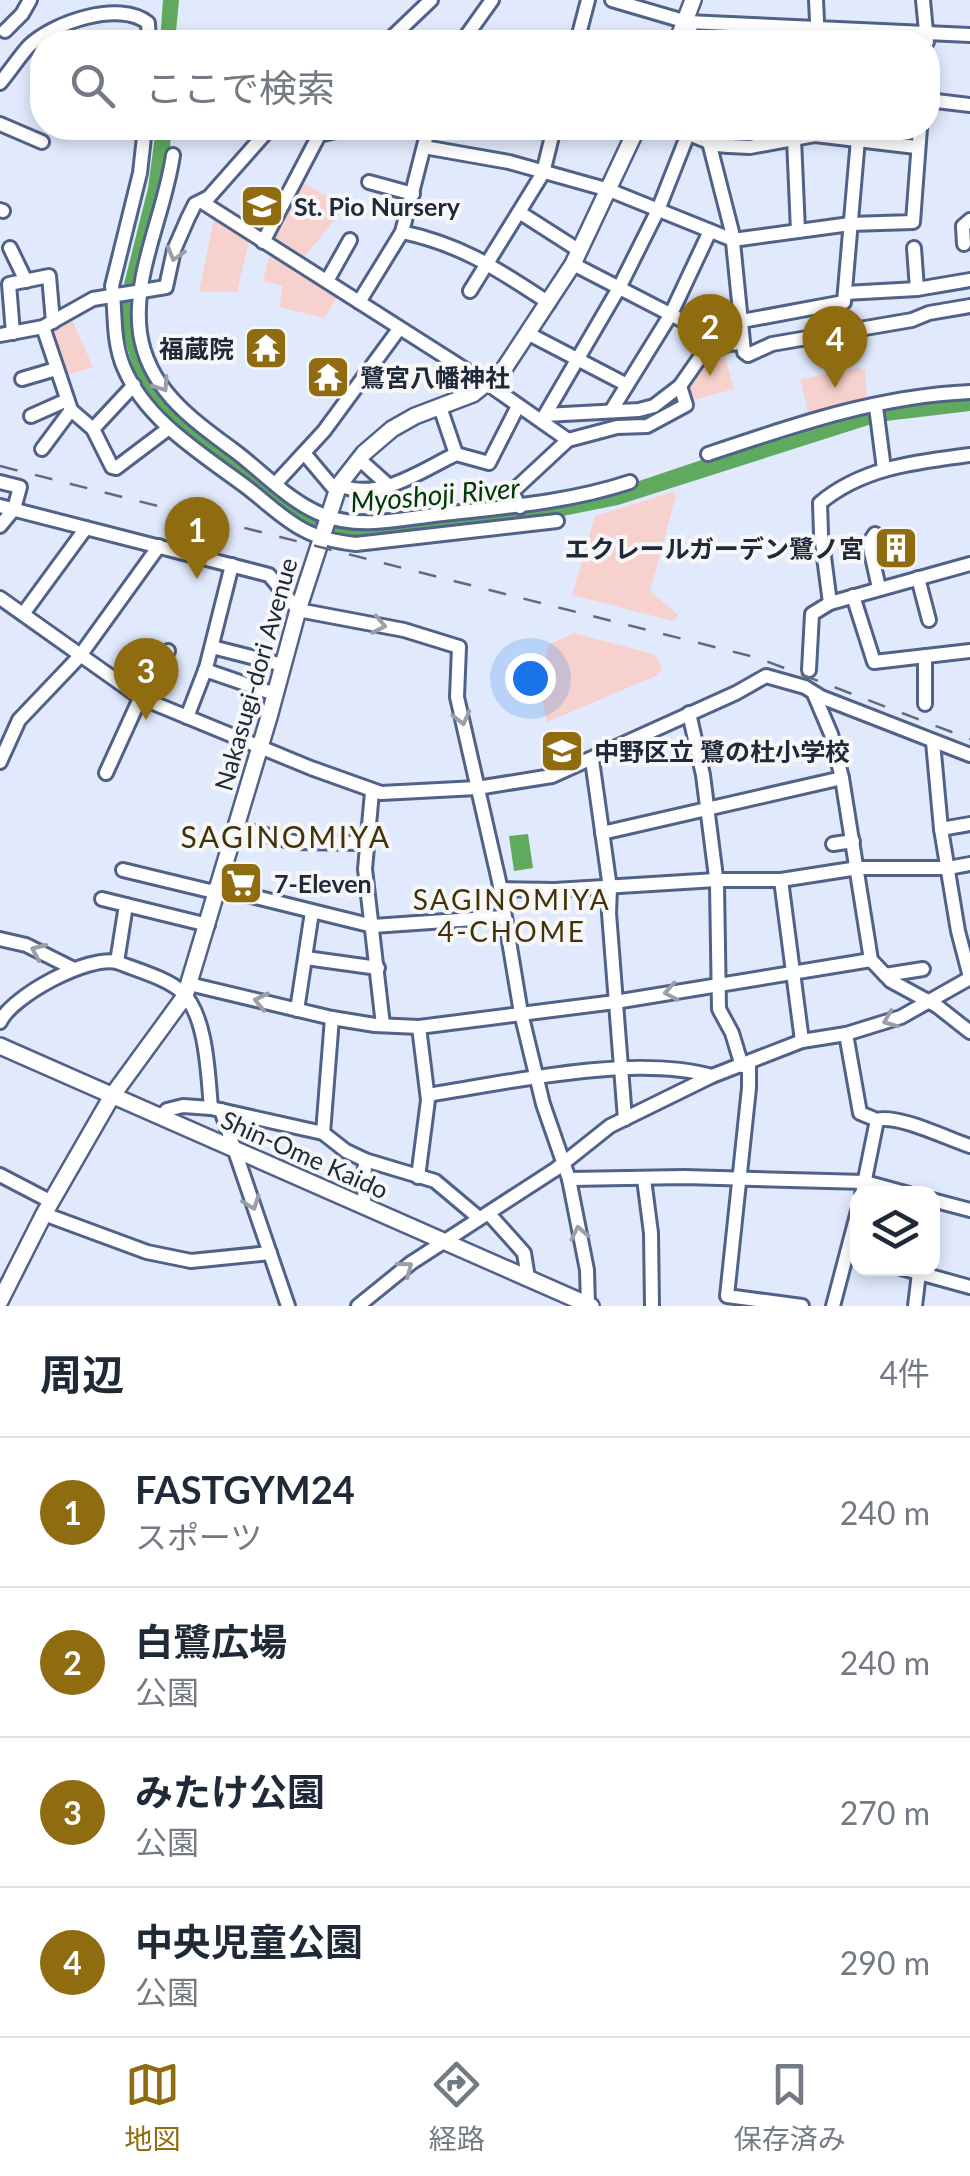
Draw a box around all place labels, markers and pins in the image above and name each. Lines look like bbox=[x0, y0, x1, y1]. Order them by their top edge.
school or university icon: St. Pio Nursery bbox=[239, 183, 285, 229]
place label: St. Pio Nursery bbox=[294, 191, 461, 221]
pin: 2 bbox=[678, 294, 742, 376]
pin: 4 bbox=[802, 306, 868, 388]
temple icon: 福蔵院 bbox=[243, 325, 289, 371]
place label: 福蔵院 bbox=[159, 333, 234, 363]
temple icon: 鷺宮八幡神社 bbox=[305, 354, 351, 400]
place label: 鷺宮八幡神社 bbox=[360, 362, 510, 392]
pin: 1 bbox=[164, 496, 230, 579]
building icon: エクレールガーデン鷺ノ宮 bbox=[873, 525, 919, 571]
place label: エクレールガーデン鷺ノ宮 bbox=[565, 533, 864, 563]
pin: 3 bbox=[114, 638, 178, 720]
school or university icon: 中野区立 鷺の杜小学校 bbox=[539, 728, 585, 774]
place label: 中野区立 鷺の杜小学校 bbox=[594, 736, 850, 766]
supermarket icon: 7-Eleven bbox=[218, 860, 264, 906]
place label: 7-Eleven bbox=[274, 868, 372, 898]

